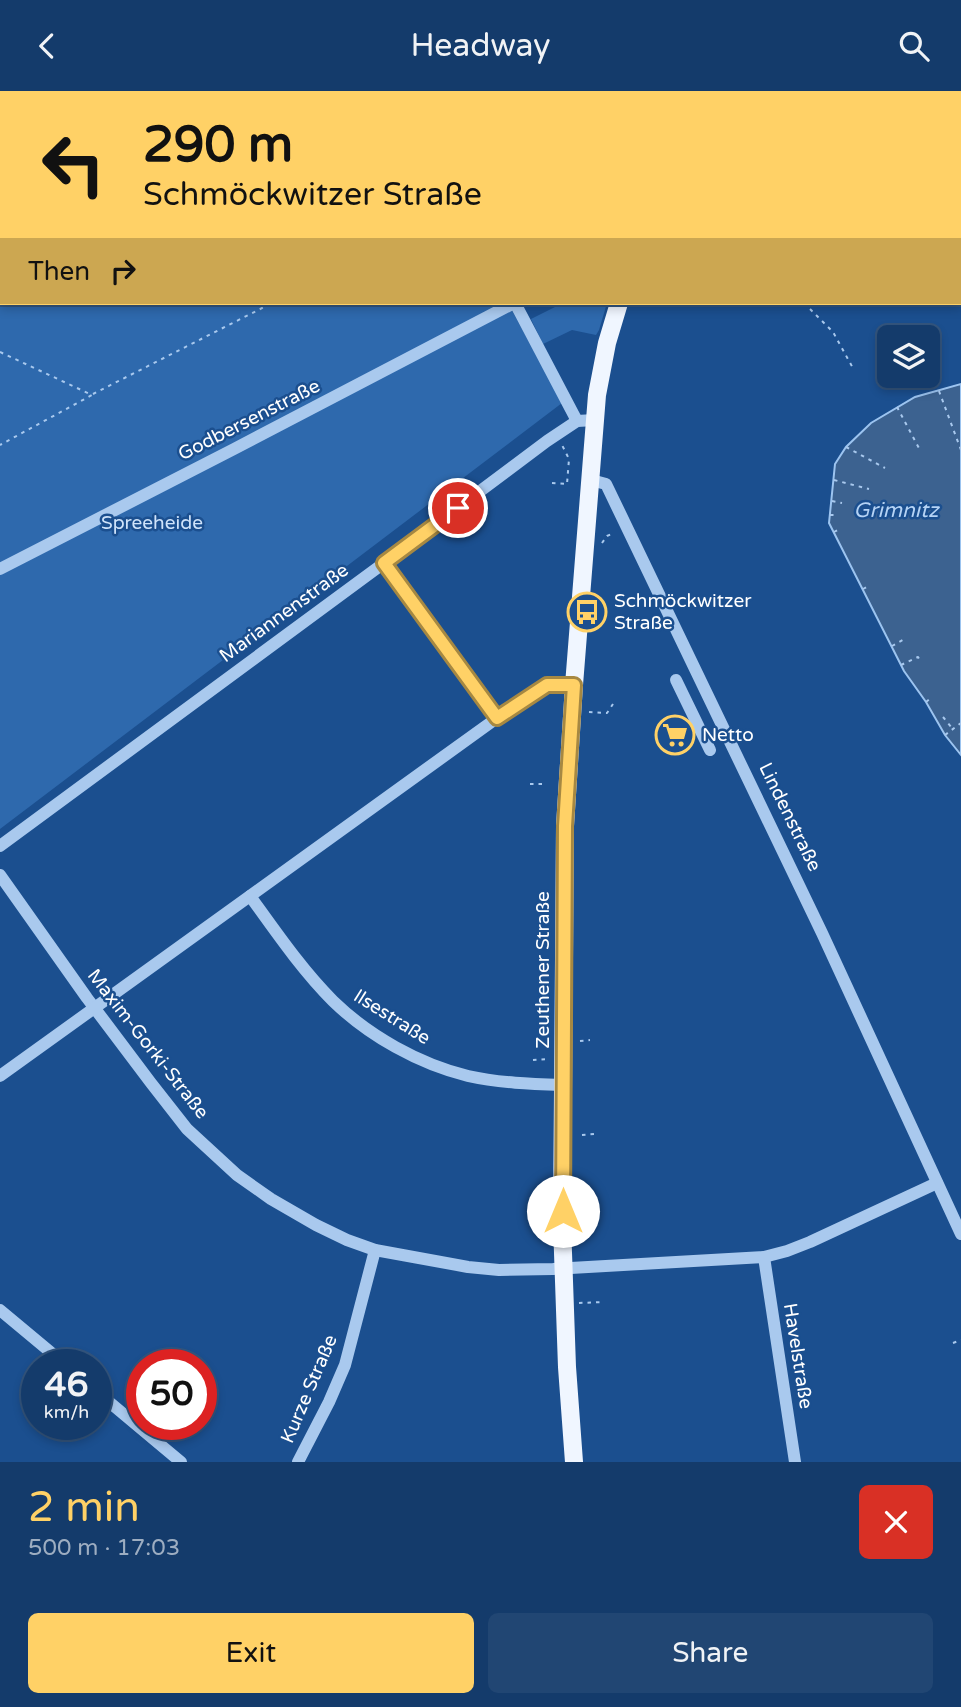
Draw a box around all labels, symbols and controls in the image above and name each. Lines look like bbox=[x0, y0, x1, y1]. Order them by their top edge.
icon: back bbox=[28, 27, 66, 65]
text: Headway bbox=[410, 27, 551, 65]
icon: search bbox=[895, 27, 933, 65]
text: 290 m bbox=[143, 116, 293, 175]
icon: left bbox=[28, 119, 119, 210]
text: Schmöckwitzer Straße bbox=[143, 176, 482, 214]
icon: right bbox=[104, 252, 142, 290]
text: Then bbox=[28, 256, 90, 287]
map controls bbox=[877, 325, 940, 388]
button: layers bbox=[877, 325, 940, 388]
street label: Godbersenstraße bbox=[175, 375, 323, 465]
pin bbox=[428, 478, 488, 538]
icon: arrive bbox=[439, 489, 477, 527]
water label: Grimnitz bbox=[854, 498, 940, 523]
park label: Spreeheide bbox=[101, 512, 203, 534]
street label: Mariannenstraße bbox=[215, 559, 353, 667]
place label: Schmöckwitzer Straße bbox=[614, 590, 752, 634]
bus stop icon: Schmöckwitzer Straße bbox=[566, 591, 608, 633]
supermarket icon: Netto bbox=[654, 714, 696, 756]
place label: Netto bbox=[702, 724, 754, 746]
street label: Lindenstraße bbox=[754, 759, 826, 875]
street label: Zeuthener Straße bbox=[532, 891, 554, 1049]
street label: Maxim-Gorki-Straße bbox=[83, 965, 213, 1123]
street label: Ilsestraße bbox=[350, 985, 434, 1049]
position arrow bbox=[526, 1174, 600, 1248]
street label: Havelstraße bbox=[779, 1302, 817, 1410]
street label: Kurze Straße bbox=[276, 1332, 342, 1446]
speed limit sign: 50 bbox=[126, 1349, 217, 1440]
text: 46 bbox=[45, 1364, 88, 1406]
text: km/h bbox=[44, 1401, 89, 1423]
text: 2 min bbox=[28, 1482, 140, 1533]
button: close bbox=[859, 1485, 933, 1559]
text: 500 m · 17:03 bbox=[28, 1534, 180, 1562]
button: Exit bbox=[28, 1613, 474, 1693]
button: Share bbox=[488, 1613, 933, 1693]

